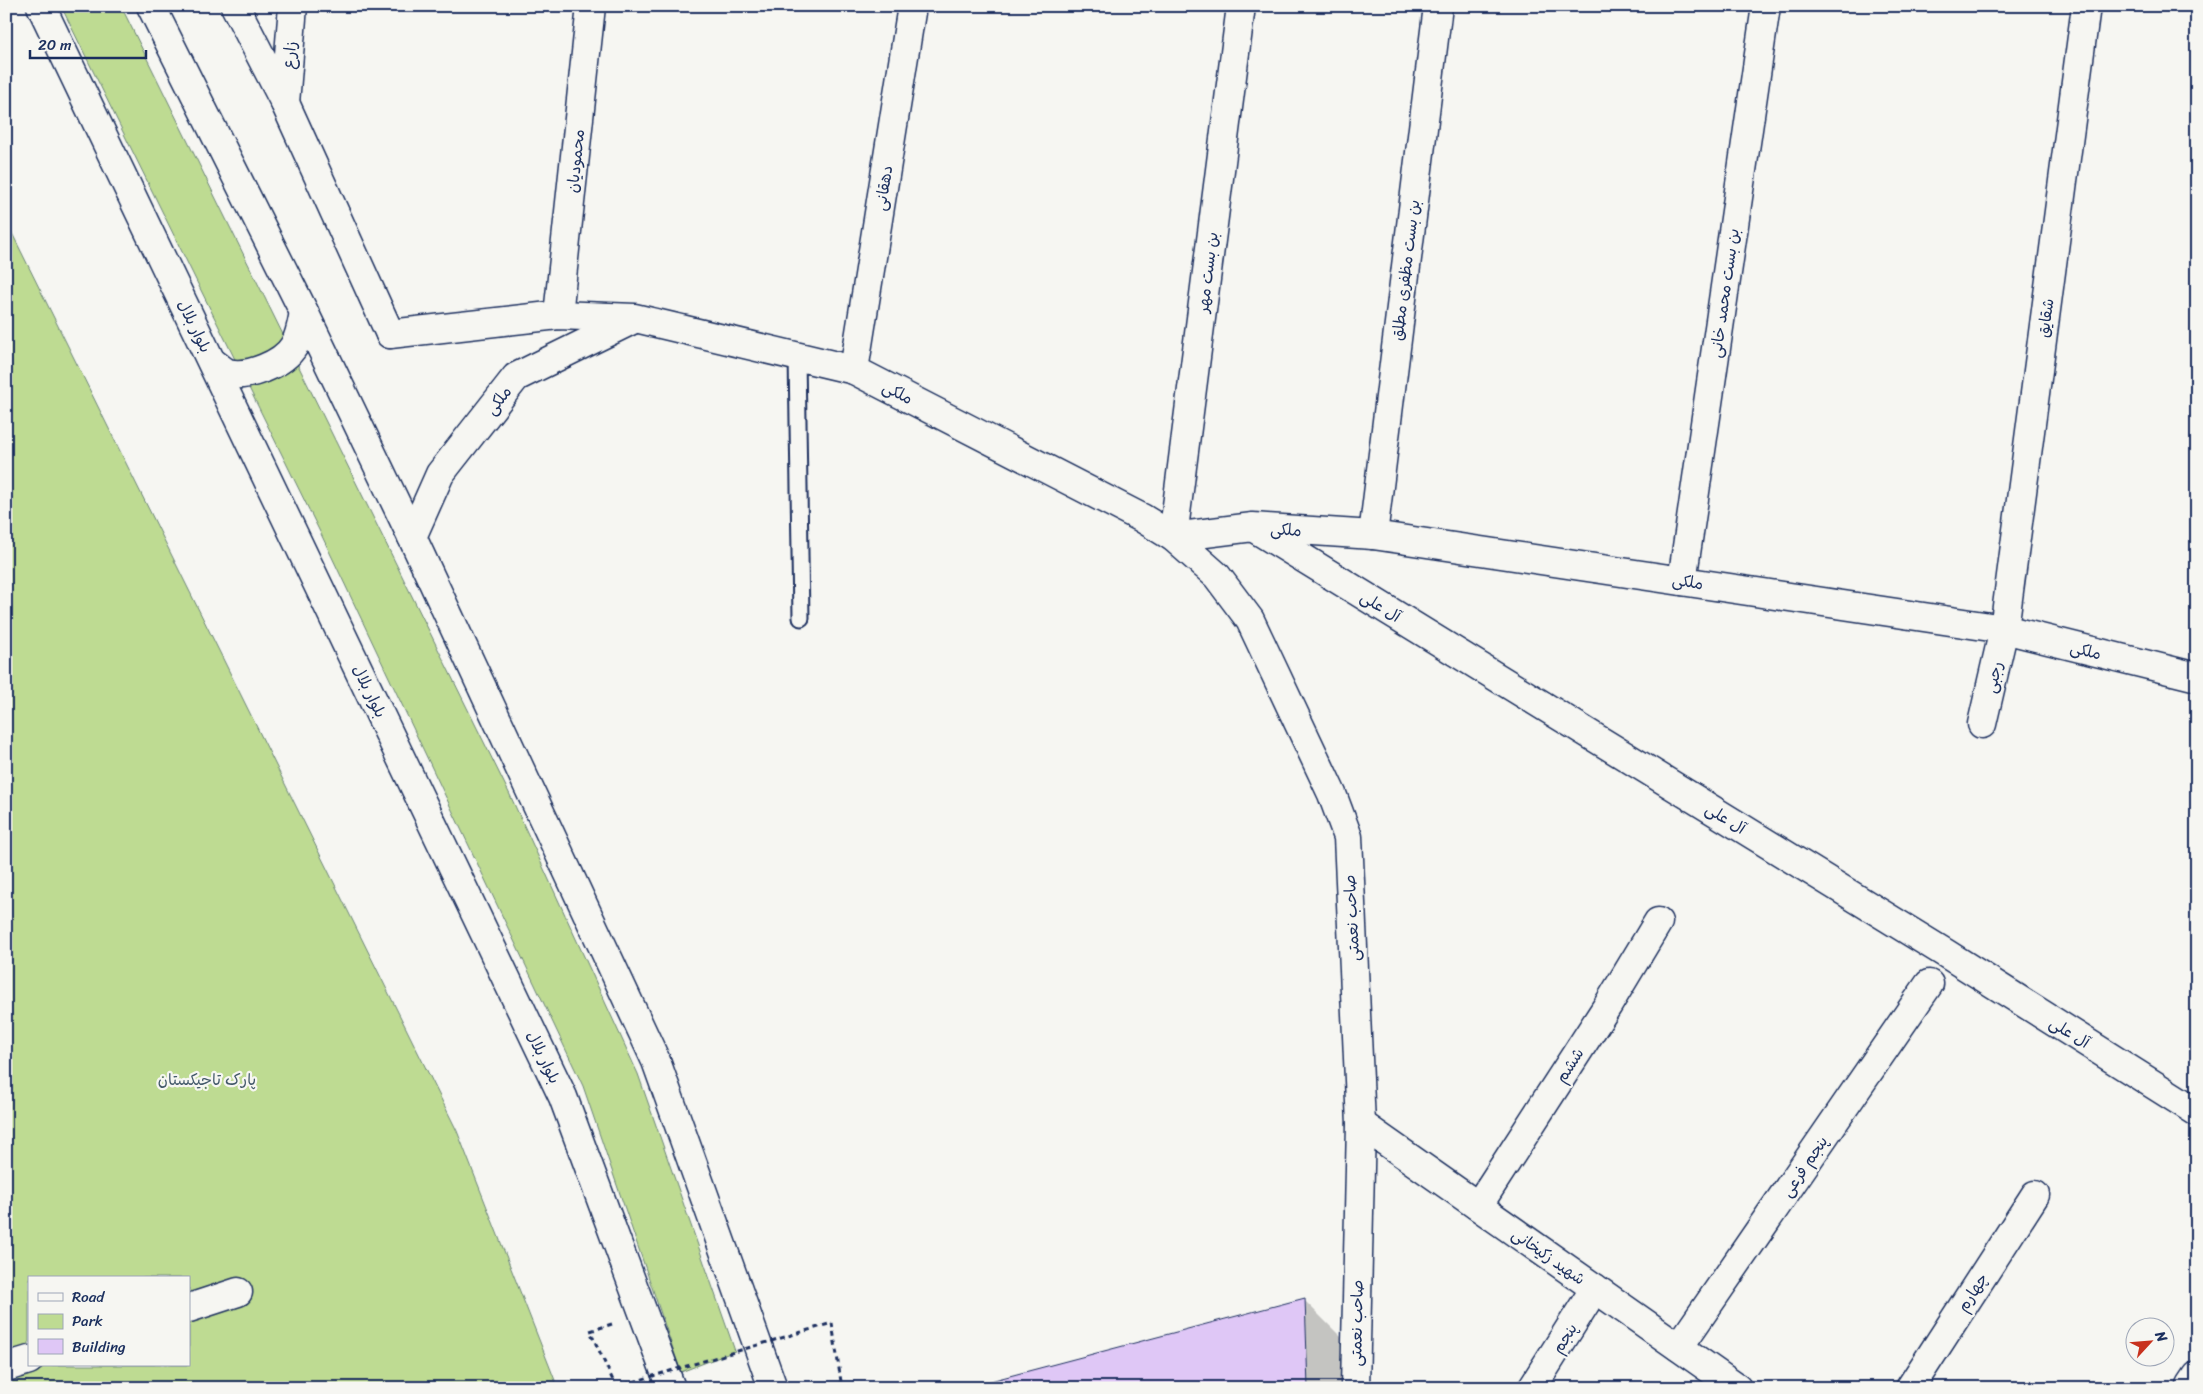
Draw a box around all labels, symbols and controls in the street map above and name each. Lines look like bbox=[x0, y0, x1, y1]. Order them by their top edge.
scale bar bbox=[30, 28, 146, 60]
text: 20 m bbox=[38, 32, 72, 58]
street label: زارع bbox=[274, 40, 305, 70]
street label: محمودیان bbox=[558, 128, 593, 194]
street label: دهقانی bbox=[866, 163, 901, 213]
street label: بن بست مظفری مطلق bbox=[1382, 198, 1429, 342]
street label: بن بست محمد خانی bbox=[1701, 226, 1748, 360]
street label: بن بست مهر bbox=[1188, 230, 1227, 316]
street label: بلوار بلال bbox=[169, 294, 220, 358]
street label: شقایق bbox=[2028, 297, 2063, 340]
street label: ملکی bbox=[877, 372, 918, 412]
street label: ملکی bbox=[477, 379, 519, 422]
street label: ملکی bbox=[1269, 514, 1303, 545]
street label: ملکی bbox=[1670, 565, 1706, 598]
street label: آل علی bbox=[1355, 583, 1408, 631]
street label: ملکی bbox=[2067, 633, 2105, 668]
street label: رجبی bbox=[1976, 658, 2011, 696]
street label: بلوار بلال bbox=[344, 659, 395, 723]
street label: آل علی bbox=[1700, 795, 1753, 843]
street label: صاحب نعمتی bbox=[1335, 874, 1368, 962]
street label: آل علی bbox=[2044, 1009, 2097, 1057]
street label: بلوار بلال bbox=[518, 1025, 569, 1089]
street label: ششم bbox=[1547, 1042, 1592, 1089]
park label: پارک تاجیکستان bbox=[158, 1065, 256, 1094]
street label: پنجم فرعی bbox=[1773, 1129, 1836, 1203]
street label: شهید زکیخانی bbox=[1506, 1220, 1592, 1293]
street label: چهارم bbox=[1949, 1267, 1996, 1318]
legend bbox=[28, 1276, 190, 1366]
street label: صاحب نعمتی bbox=[1341, 1279, 1372, 1367]
text: Road bbox=[72, 1284, 105, 1310]
text: Park bbox=[72, 1308, 103, 1334]
north arrow bbox=[2126, 1316, 2176, 1366]
street label: پنجم bbox=[1544, 1317, 1585, 1360]
text: N bbox=[2147, 1326, 2175, 1347]
text: Building bbox=[72, 1334, 126, 1360]

